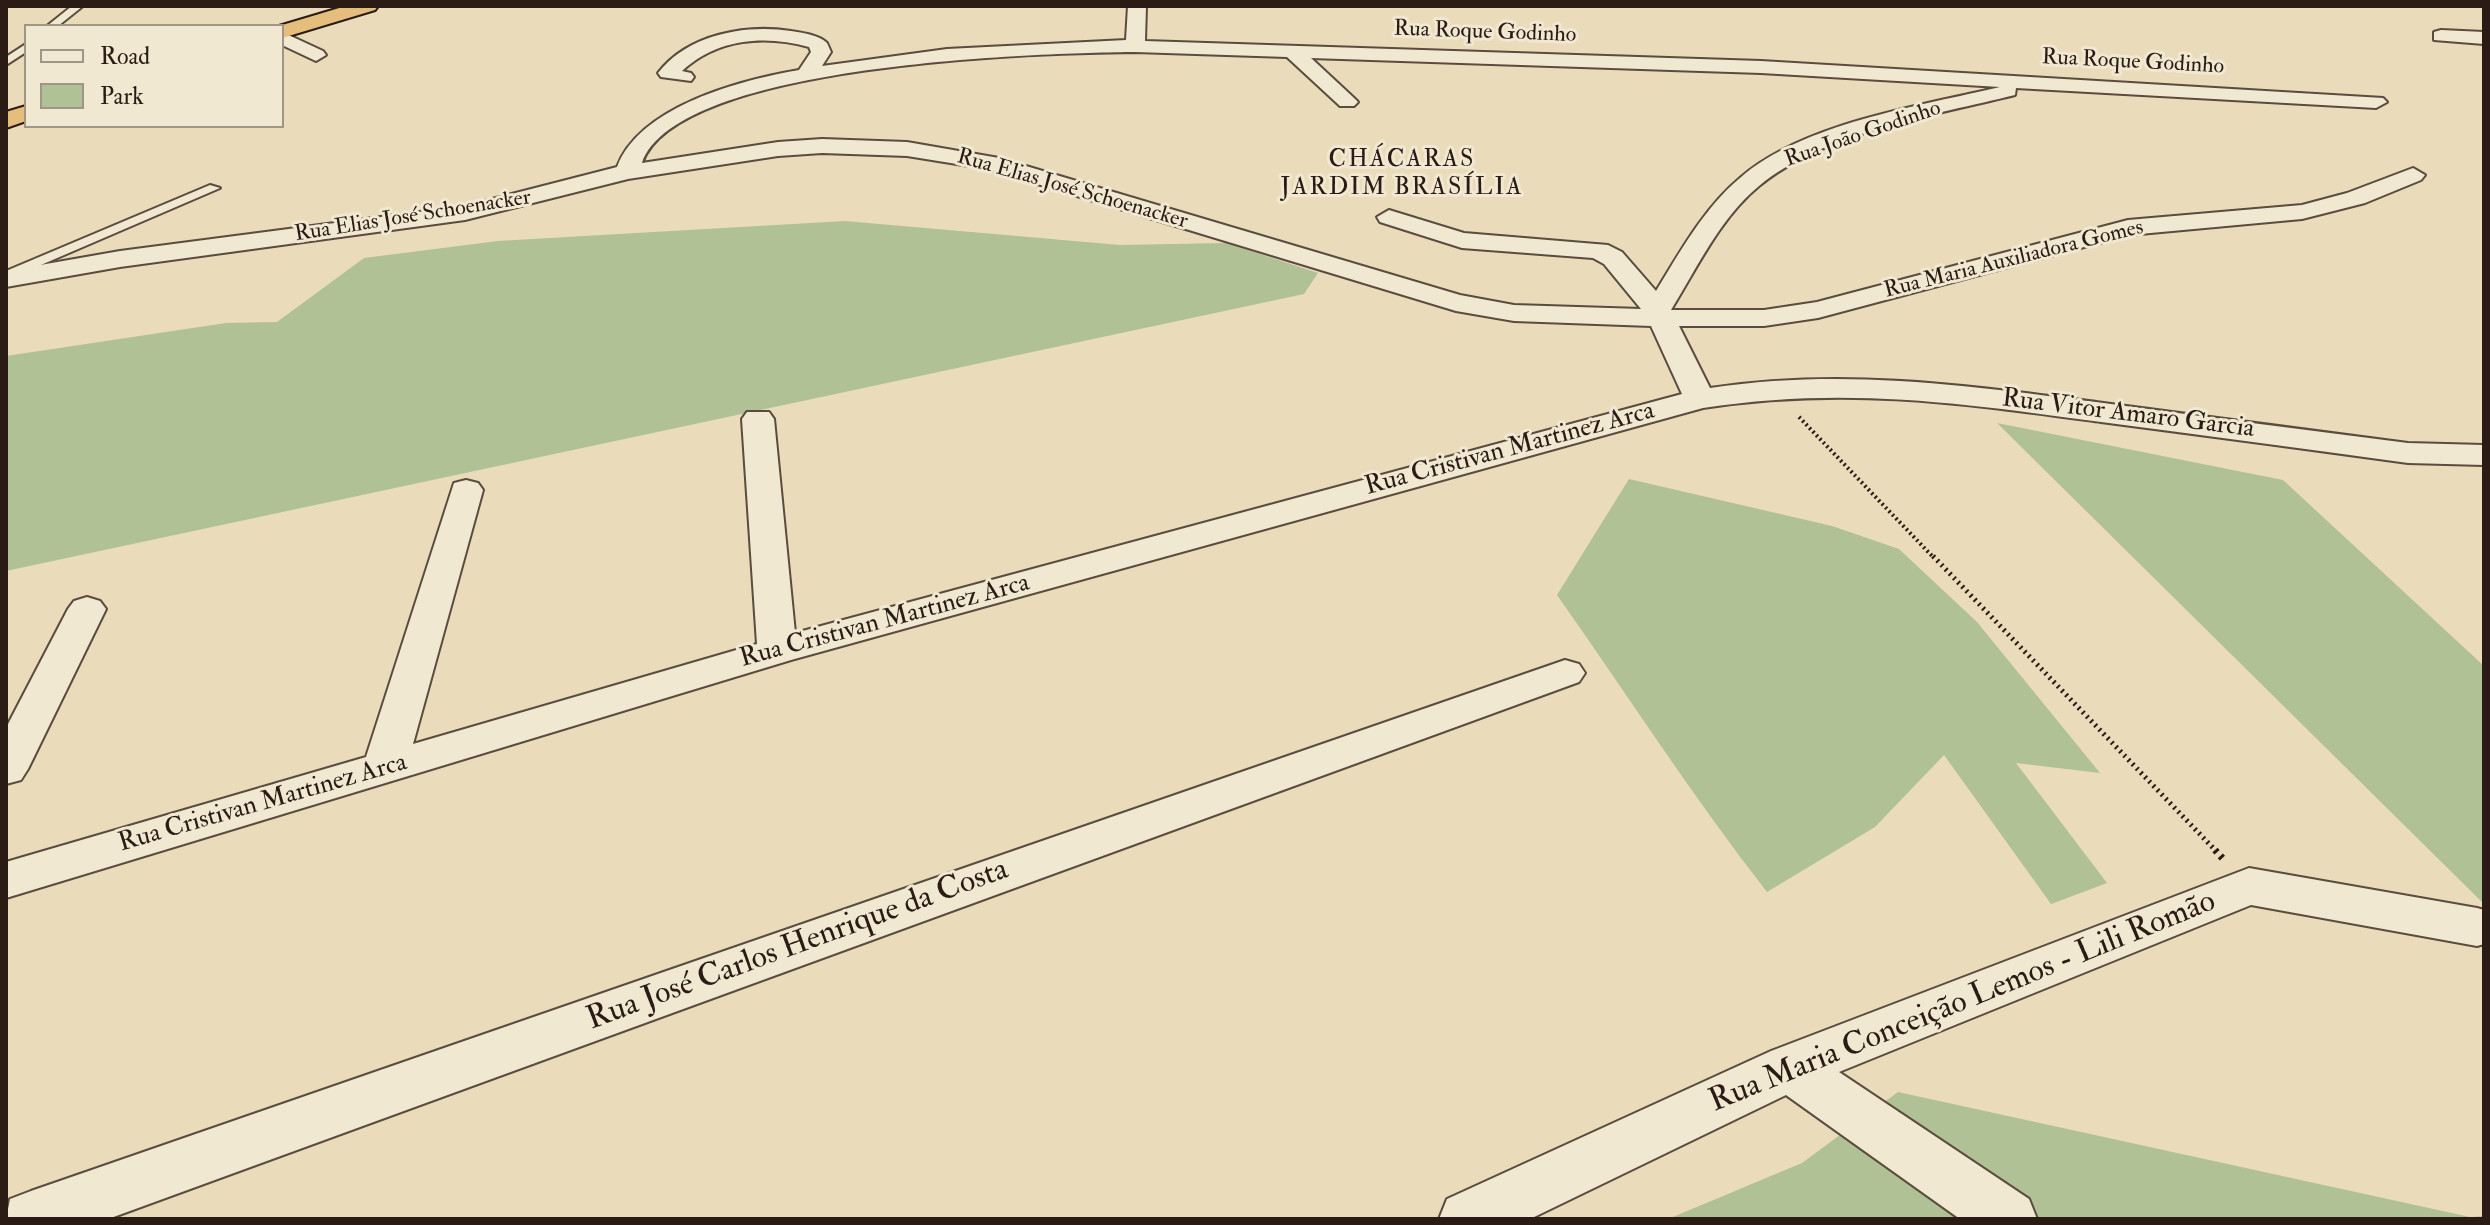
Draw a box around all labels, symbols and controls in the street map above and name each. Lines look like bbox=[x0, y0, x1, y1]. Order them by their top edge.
street label: Rua Roque Godinho bbox=[1393, 17, 1577, 49]
legend bbox=[24, 24, 284, 128]
text: Road bbox=[100, 41, 150, 72]
street label: Rua Roque Godinho bbox=[2041, 45, 2225, 81]
text: Park bbox=[100, 81, 144, 112]
street label: Rua João Godinho bbox=[1782, 96, 1944, 174]
street label: Rua Elias José Schoenacker bbox=[954, 144, 1190, 236]
district label: CHÁCARAS JARDIM BRASÍLIA bbox=[1281, 147, 1523, 203]
street label: Rua Elias José Schoenacker bbox=[293, 185, 533, 249]
street label: Rua Maria Auxiliadora Gomes bbox=[1882, 215, 2146, 305]
street label: Rua Vitor Amaro Garcia bbox=[2000, 384, 2256, 446]
street label: Rua Cristivan Martinez Arca bbox=[1362, 396, 1658, 504]
street label: Rua Cristivan Martinez Arca bbox=[737, 568, 1033, 676]
street label: Rua Cristivan Martinez Arca bbox=[115, 748, 411, 860]
street label: Rua José Carlos Henrique da Costa bbox=[582, 852, 1014, 1040]
street label: Rua Maria Conceição Lemos - Lili Romão bbox=[1704, 884, 2222, 1122]

